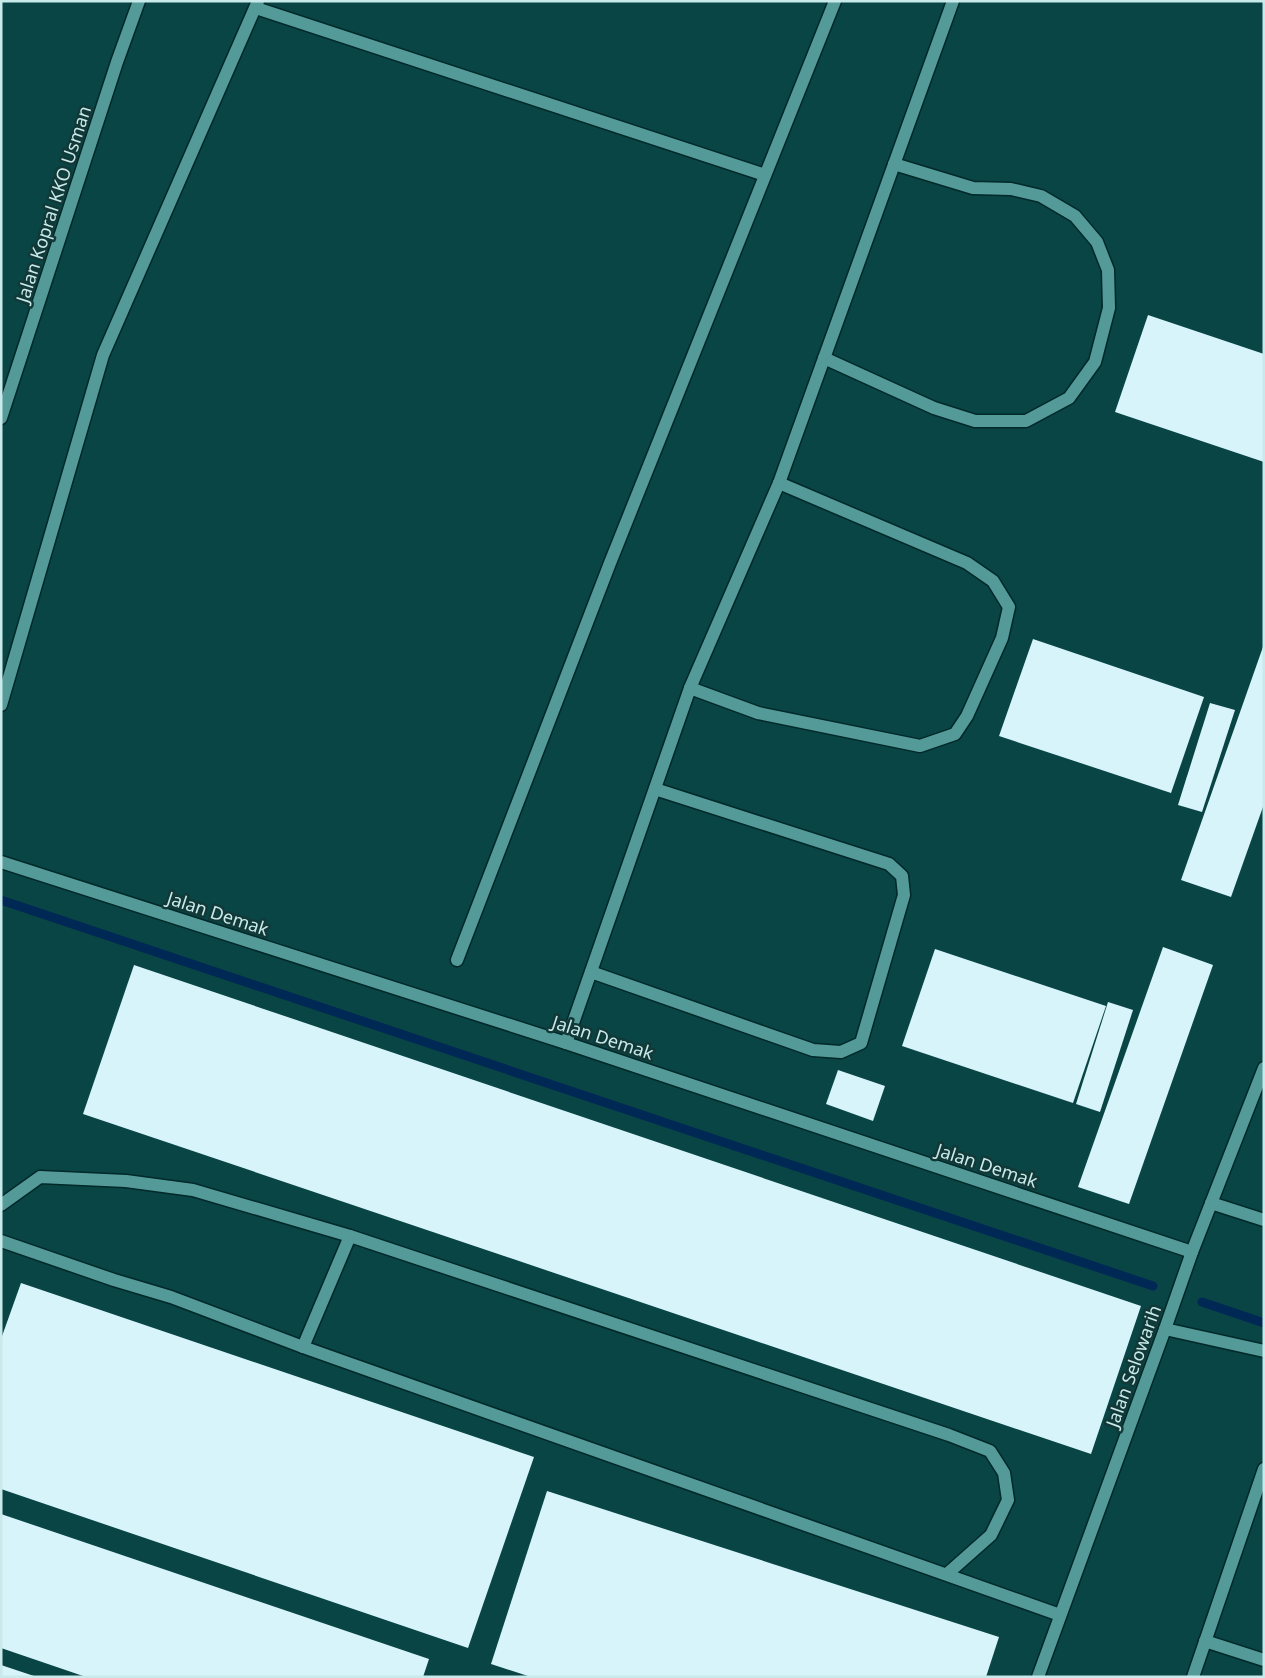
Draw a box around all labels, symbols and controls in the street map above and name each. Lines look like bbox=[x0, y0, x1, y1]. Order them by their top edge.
street label: Jalan Kopral KKO Usman bbox=[9, 102, 96, 307]
street label: Jalan Demak bbox=[162, 885, 272, 941]
street label: Jalan Demak bbox=[547, 1009, 657, 1065]
street label: Jalan Demak bbox=[931, 1137, 1041, 1193]
street label: Jalan Selowarih bbox=[1099, 1302, 1166, 1432]

